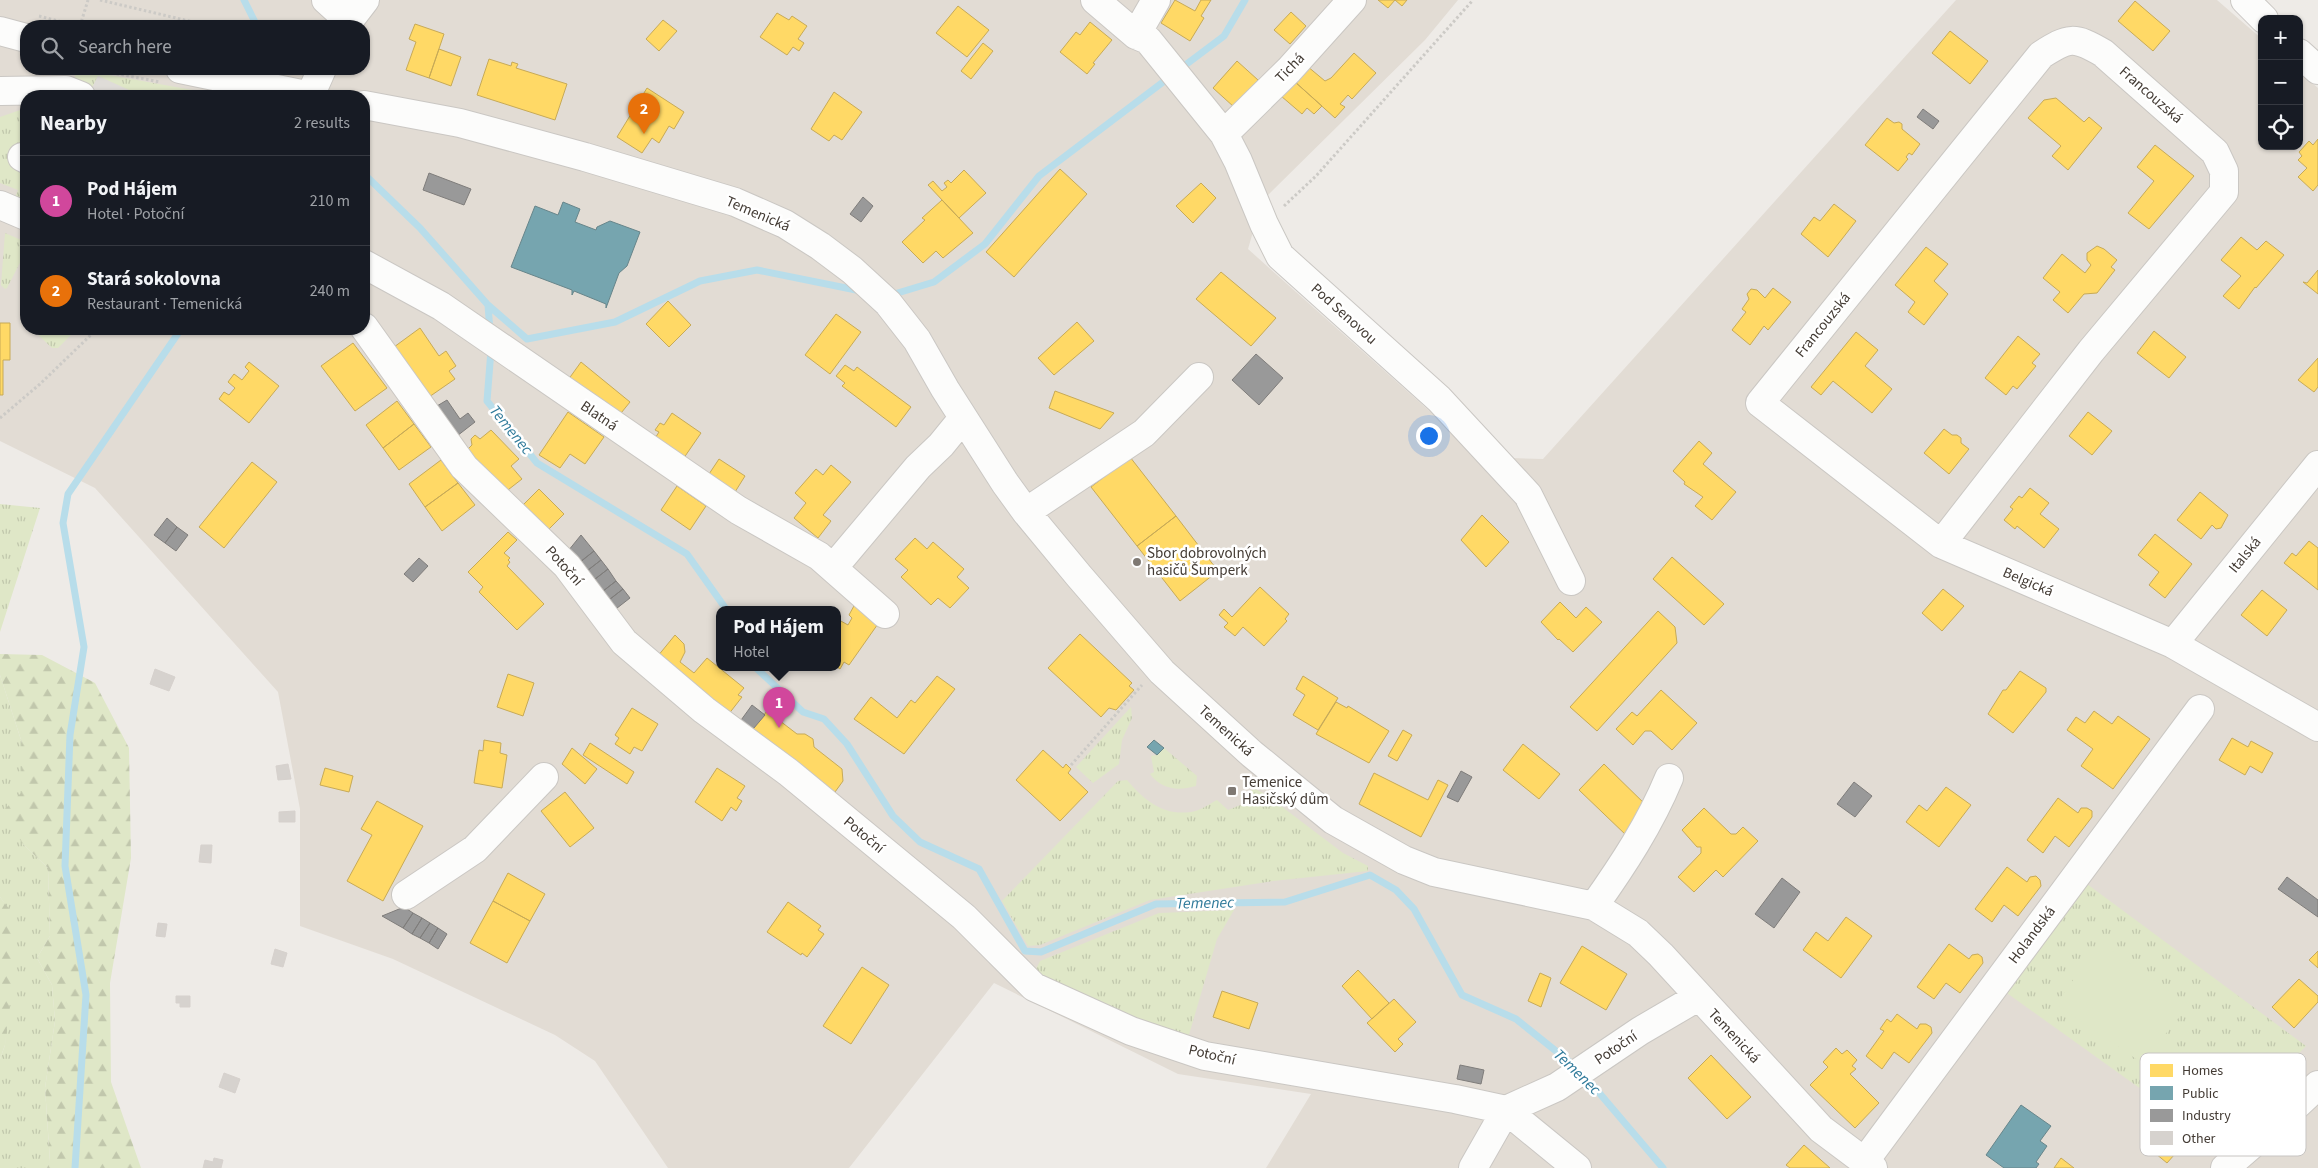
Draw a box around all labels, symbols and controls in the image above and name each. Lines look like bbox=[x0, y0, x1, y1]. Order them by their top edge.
map controls bbox=[2258, 15, 2303, 150]
button: + bbox=[2258, 15, 2303, 60]
search box bbox=[20, 20, 370, 75]
icon: search bbox=[38, 34, 66, 62]
text: Search here bbox=[78, 34, 172, 61]
street label: Tichá bbox=[1271, 48, 1309, 88]
button: − bbox=[2258, 60, 2303, 105]
street label: Francouzská bbox=[2115, 61, 2187, 129]
pin: 2 bbox=[628, 93, 660, 134]
button: locate bbox=[2258, 105, 2303, 150]
text: Nearby bbox=[40, 108, 107, 138]
text: 2 results bbox=[294, 112, 350, 134]
text: Pod Hájem bbox=[87, 176, 177, 203]
text: 1 bbox=[52, 190, 60, 212]
text: 210 m bbox=[310, 190, 350, 212]
street label: Temenická bbox=[723, 191, 793, 237]
text: Hotel · Potoční bbox=[87, 203, 184, 225]
text: Stará sokolovna bbox=[87, 266, 221, 293]
street label: Pod Senovou bbox=[1306, 279, 1382, 349]
text: 2 bbox=[52, 280, 60, 302]
text: 240 m bbox=[310, 280, 350, 302]
street label: Francouzská bbox=[1790, 288, 1856, 362]
text: Restaurant · Temenická bbox=[87, 293, 242, 315]
street label: Blatná bbox=[576, 396, 622, 436]
water label: Temenec bbox=[484, 400, 538, 460]
your location bbox=[1416, 423, 1442, 449]
street label: Italská bbox=[2224, 532, 2266, 578]
street label: Potoční bbox=[540, 541, 589, 592]
place label: Sbor dobrovolných hasičů Šumperk bbox=[1147, 543, 1267, 581]
marker: Sbor dobrovolných hasičů Šumperk bbox=[1131, 556, 1143, 568]
street label: Belgická bbox=[1999, 562, 2057, 602]
popup bbox=[716, 606, 841, 671]
text: Pod Hájem bbox=[733, 614, 824, 641]
text: Hotel bbox=[733, 641, 769, 663]
pin: 1 bbox=[763, 687, 795, 728]
street label: Temenická bbox=[1194, 700, 1258, 762]
place label: Temenice Hasičský dům bbox=[1242, 772, 1329, 810]
marker: Temenice Hasičský dům bbox=[1226, 785, 1238, 797]
street label: Potoční bbox=[839, 812, 890, 859]
water label: Temenec bbox=[1176, 891, 1234, 915]
street label: Holandská bbox=[2003, 902, 2061, 968]
street label: Temenická bbox=[1703, 1004, 1765, 1068]
street label: Potoční bbox=[1590, 1025, 1643, 1070]
street label: Potoční bbox=[1186, 1039, 1239, 1071]
water label: Temenec bbox=[1548, 1044, 1606, 1100]
legend bbox=[2140, 1053, 2306, 1156]
text: Homes bbox=[2182, 1061, 2223, 1081]
text: Public bbox=[2182, 1084, 2219, 1104]
text: Industry bbox=[2182, 1106, 2231, 1126]
text: Other bbox=[2182, 1129, 2216, 1149]

